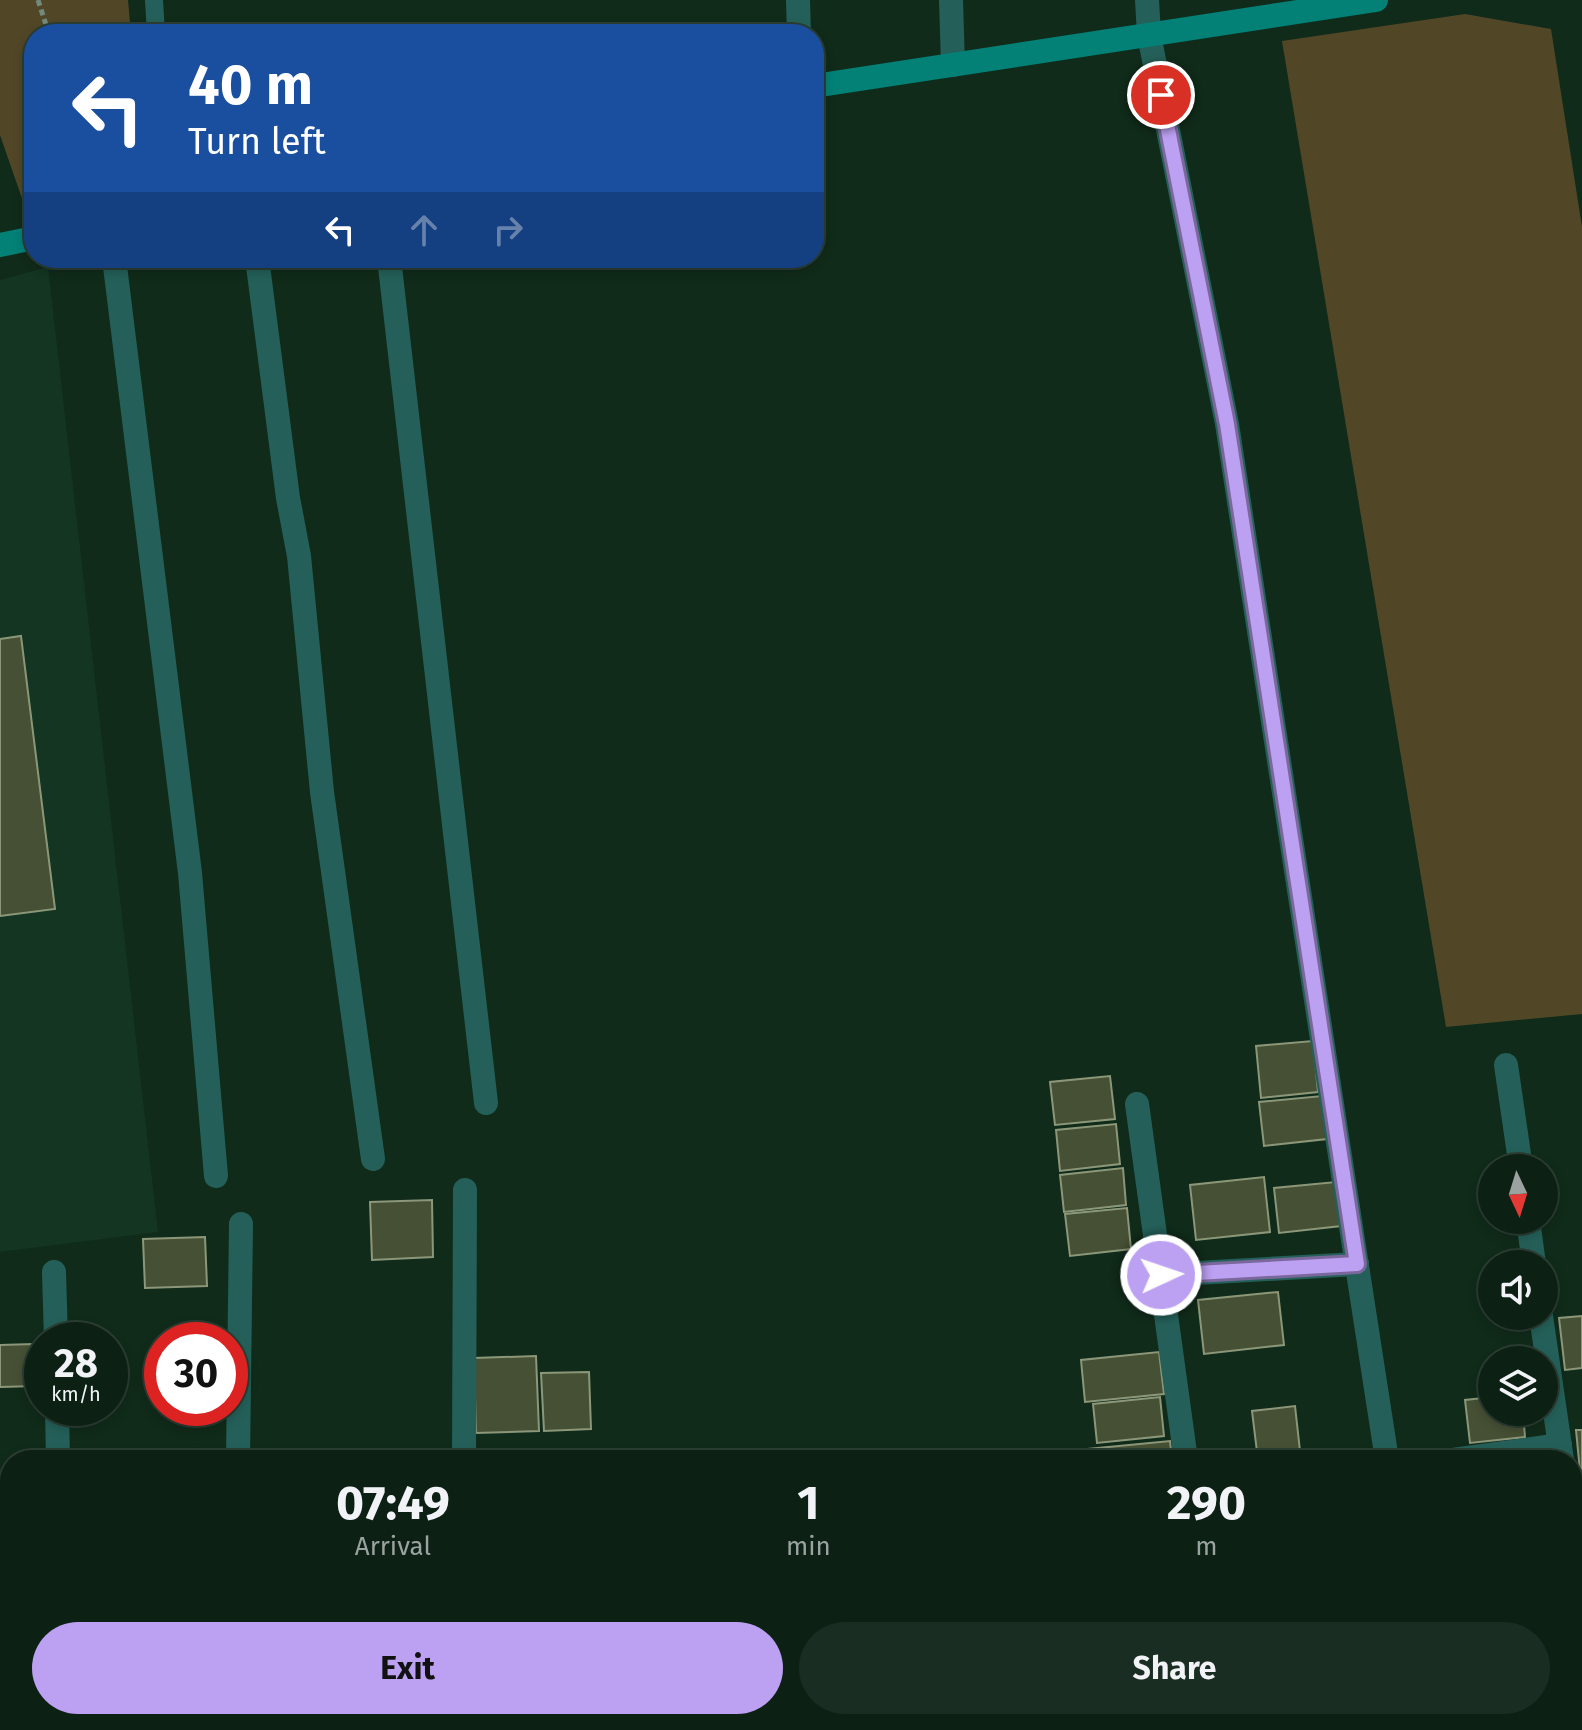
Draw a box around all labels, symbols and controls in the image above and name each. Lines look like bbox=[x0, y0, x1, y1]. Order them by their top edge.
text: 40 m bbox=[188, 52, 313, 119]
icon: left bbox=[56, 56, 160, 160]
pin bbox=[1127, 61, 1195, 129]
icon: arrive bbox=[1139, 73, 1183, 117]
text: Turn left bbox=[188, 120, 326, 164]
icon: left bbox=[318, 208, 362, 252]
icon: ahead bbox=[402, 208, 446, 252]
icon: right bbox=[486, 208, 530, 252]
north arrow bbox=[1478, 1154, 1558, 1234]
map controls bbox=[1478, 1154, 1558, 1426]
position arrow bbox=[1119, 1233, 1203, 1317]
button: sound bbox=[1478, 1250, 1558, 1330]
speed limit sign: 30 bbox=[144, 1322, 248, 1426]
text: 28 bbox=[54, 1340, 98, 1388]
button: layers bbox=[1478, 1346, 1558, 1426]
text: km/h bbox=[51, 1382, 101, 1406]
text: 07:49 bbox=[336, 1474, 450, 1532]
text: 1 bbox=[797, 1474, 819, 1532]
text: 290 bbox=[1167, 1474, 1246, 1532]
text: Arrival bbox=[355, 1531, 431, 1562]
text: min bbox=[786, 1531, 831, 1562]
text: m bbox=[1195, 1531, 1218, 1562]
button: Exit bbox=[32, 1622, 783, 1714]
button: Share bbox=[799, 1622, 1550, 1714]

